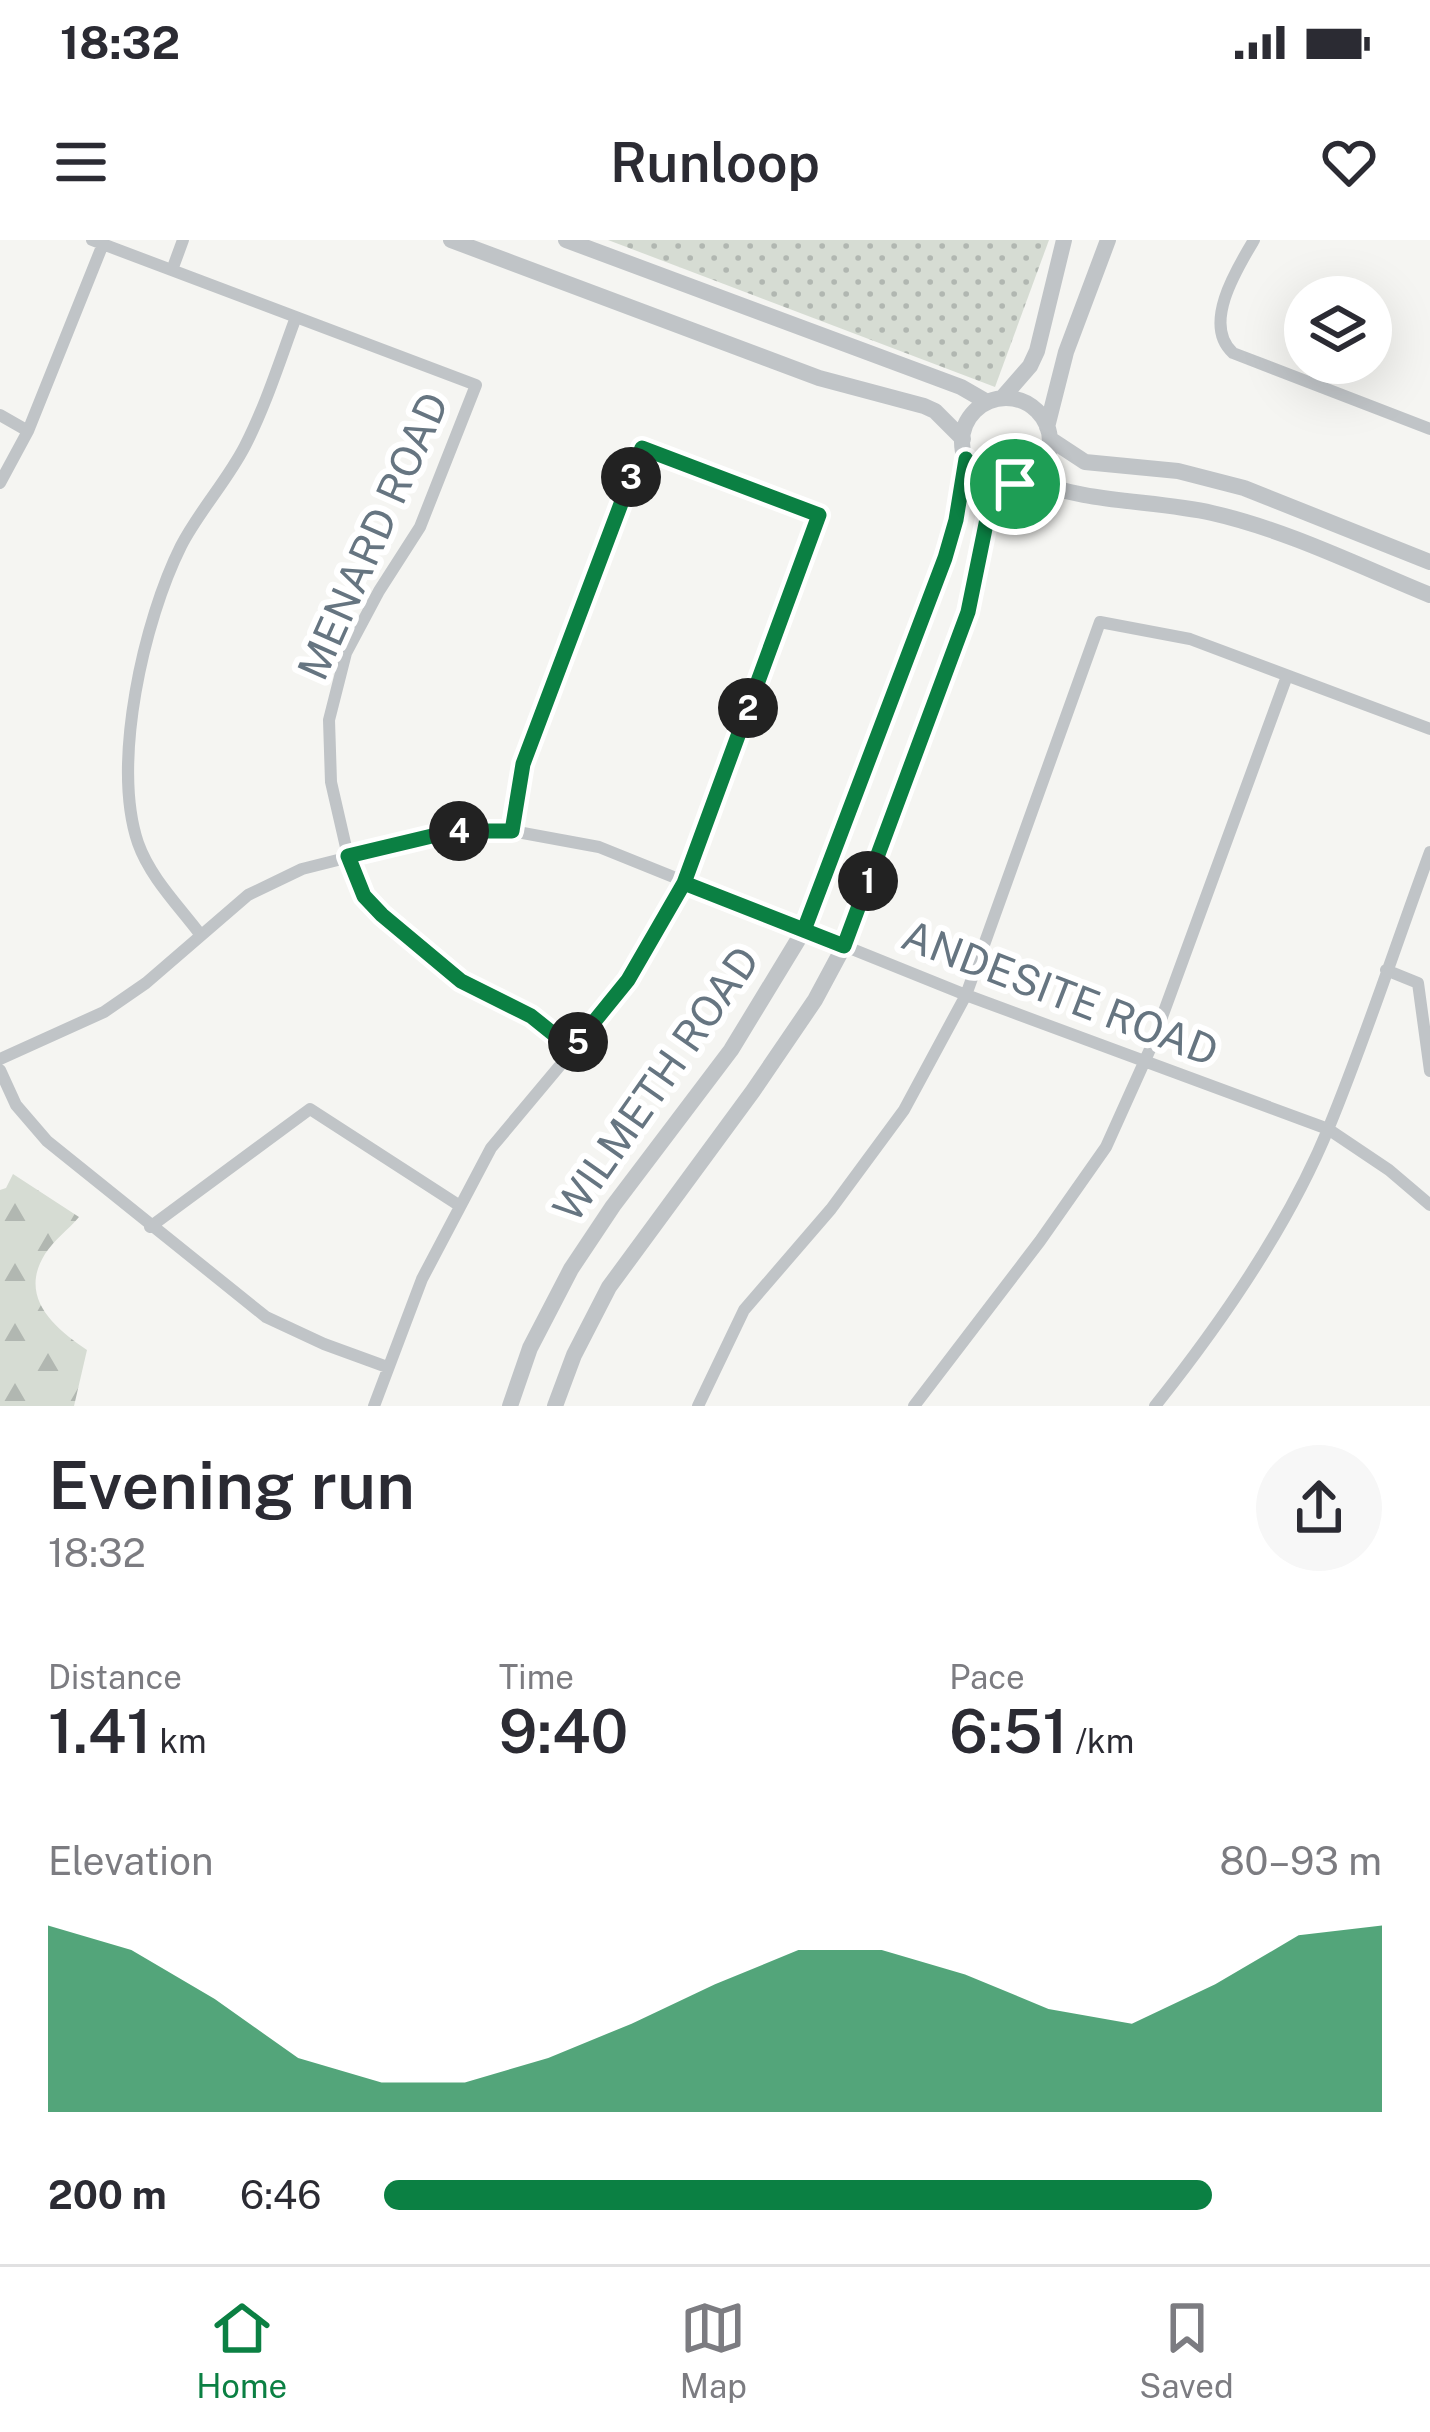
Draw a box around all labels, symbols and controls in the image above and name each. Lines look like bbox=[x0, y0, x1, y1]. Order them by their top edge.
text: 18:32 bbox=[60, 16, 180, 69]
icon: menu bbox=[48, 129, 114, 195]
icon: heart bbox=[1316, 129, 1382, 195]
text: Runloop bbox=[610, 131, 820, 194]
map controls bbox=[1284, 276, 1392, 384]
button: layers bbox=[1284, 276, 1392, 384]
street label: MENARD ROAD bbox=[287, 385, 458, 687]
pin bbox=[964, 433, 1066, 535]
pin: 3 bbox=[601, 447, 661, 507]
icon: arrive bbox=[982, 451, 1048, 517]
text: 3 bbox=[620, 458, 642, 496]
pin: 2 bbox=[718, 678, 778, 738]
text: 2 bbox=[738, 689, 758, 727]
pin: 4 bbox=[429, 801, 489, 861]
text: 4 bbox=[448, 812, 470, 850]
pin: 1 bbox=[838, 851, 898, 911]
text: 1 bbox=[861, 862, 875, 900]
street label: ANDESITE ROAD bbox=[895, 910, 1225, 1075]
street label: WILMETH ROAD bbox=[543, 937, 769, 1230]
pin: 5 bbox=[548, 1012, 608, 1072]
text: 5 bbox=[567, 1023, 589, 1061]
button: share bbox=[1256, 1445, 1382, 1571]
text: Evening run bbox=[48, 1446, 415, 1524]
text: 18:32 bbox=[48, 1530, 146, 1576]
text: Distance bbox=[48, 1658, 182, 1696]
text: Time bbox=[499, 1658, 574, 1696]
text: Pace bbox=[949, 1658, 1025, 1696]
text: 1.41 bbox=[48, 1696, 152, 1767]
text: 9:40 bbox=[499, 1696, 628, 1767]
text: 6:51 bbox=[949, 1696, 1068, 1767]
text: km bbox=[152, 1722, 207, 1760]
text: /km bbox=[1068, 1722, 1134, 1760]
text: Elevation bbox=[48, 1838, 214, 1884]
text: 80–93 m bbox=[1220, 1838, 1382, 1884]
text: 200 m bbox=[48, 2172, 167, 2218]
text: 6:46 bbox=[240, 2172, 322, 2218]
tab: Home bbox=[196, 2295, 287, 2405]
tab: Map bbox=[680, 2295, 747, 2405]
tab: Saved bbox=[1139, 2295, 1234, 2405]

